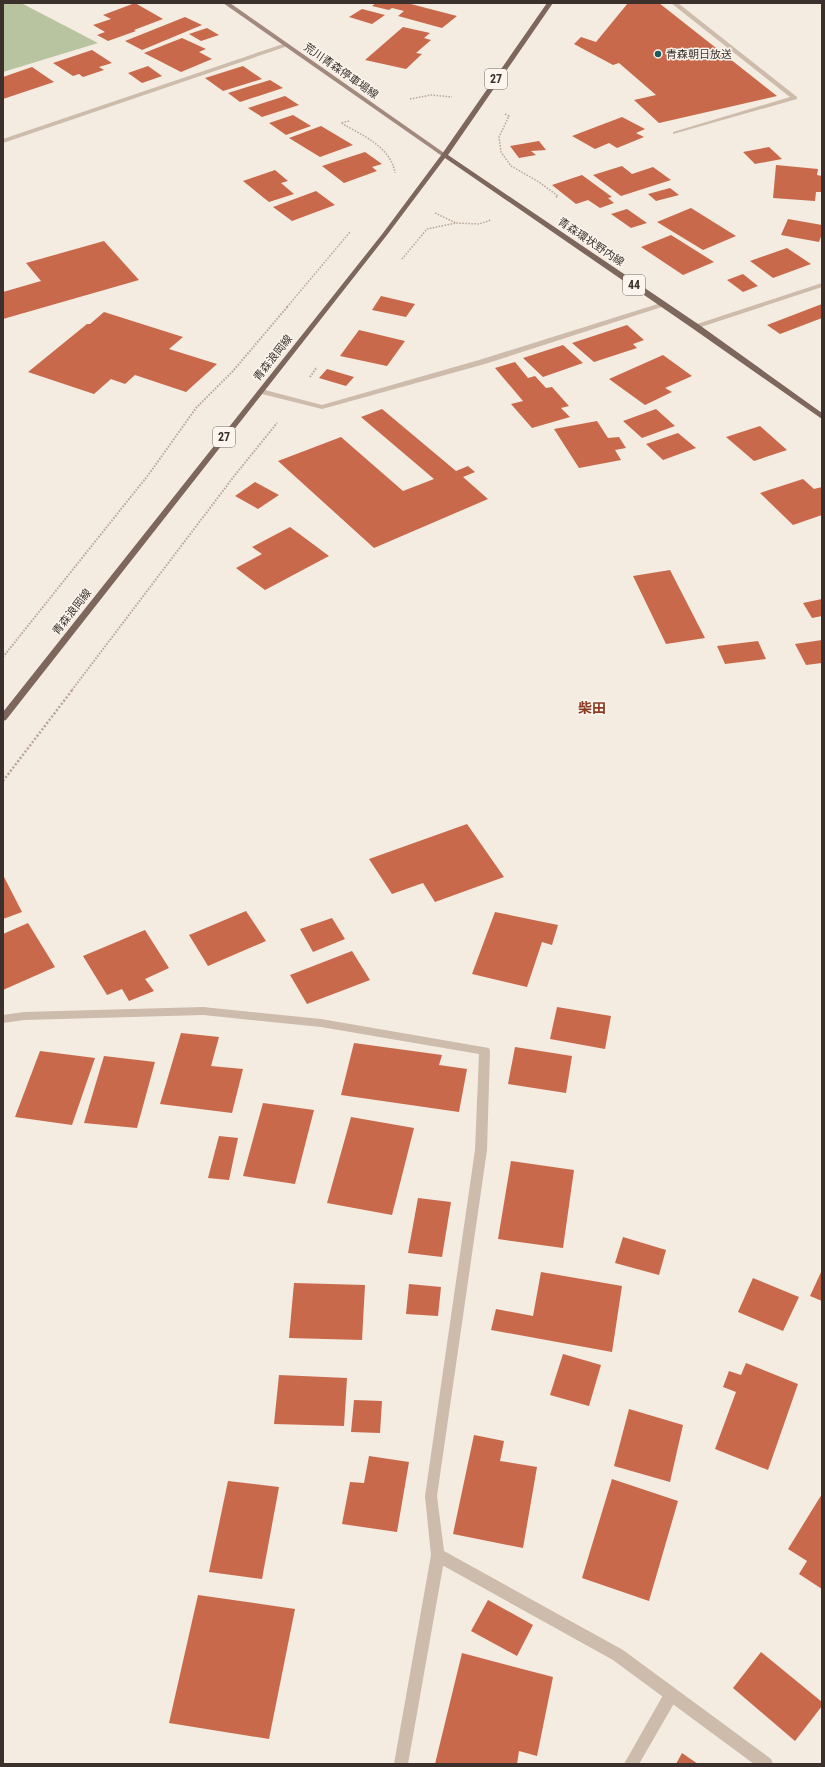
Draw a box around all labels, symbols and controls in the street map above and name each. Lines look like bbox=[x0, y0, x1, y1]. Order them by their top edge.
street label: 荒川青森停車場線 bbox=[301, 40, 381, 102]
place label: 青森朝日放送 bbox=[666, 48, 732, 61]
marker: 青森朝日放送 bbox=[653, 49, 663, 59]
road number: 27 bbox=[485, 69, 507, 89]
street label: 青森環状野内線 bbox=[555, 215, 627, 269]
road number: 44 bbox=[623, 275, 645, 295]
street label: 青森浪岡線 bbox=[251, 332, 295, 384]
road number: 27 bbox=[213, 427, 235, 447]
street label: 青森浪岡線 bbox=[50, 586, 94, 638]
district label: 柴田 bbox=[578, 700, 606, 716]

